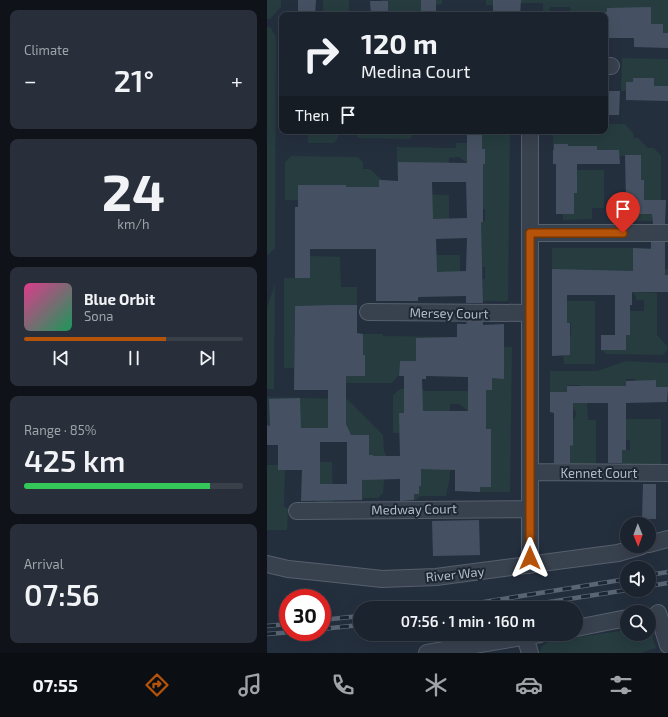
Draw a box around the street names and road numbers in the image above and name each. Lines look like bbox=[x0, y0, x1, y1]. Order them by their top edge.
street label: Mersey Court bbox=[409, 304, 489, 322]
street label: Kennet Court bbox=[561, 465, 637, 481]
street label: Medway Court bbox=[371, 500, 457, 518]
street label: River Way bbox=[425, 563, 485, 585]

